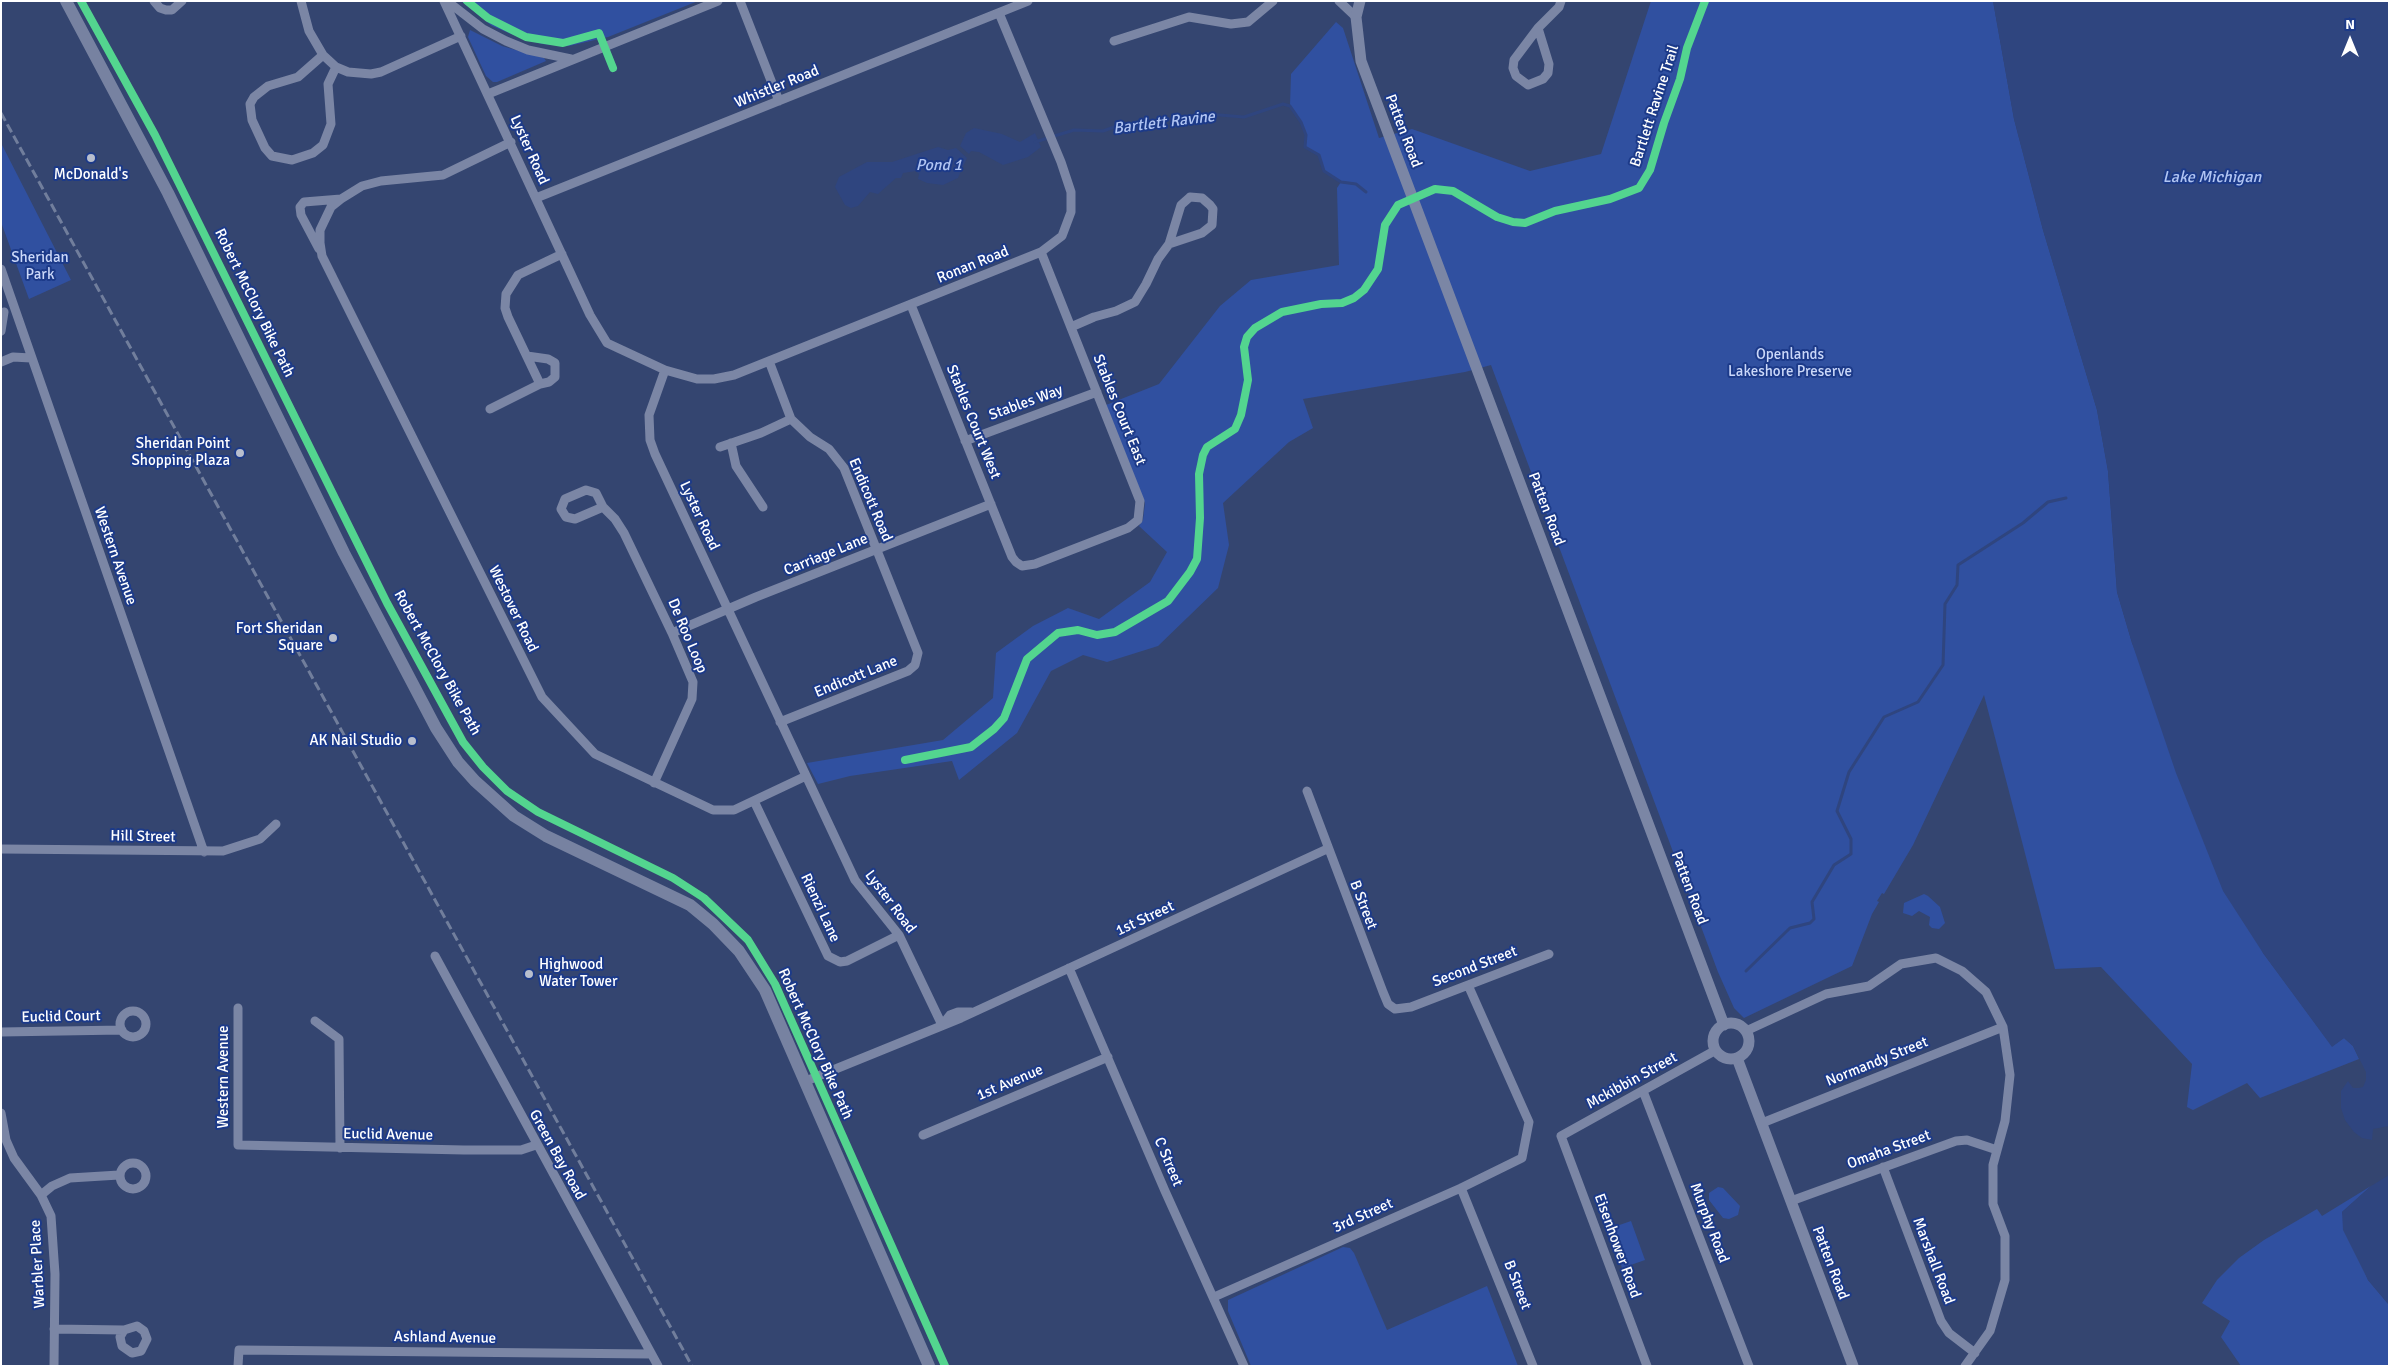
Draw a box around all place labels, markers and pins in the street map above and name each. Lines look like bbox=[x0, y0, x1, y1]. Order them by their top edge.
marker: McDonald's bbox=[85, 152, 97, 164]
place label: McDonald's bbox=[54, 166, 128, 184]
place label: Sheridan Point Shopping Plaza bbox=[131, 435, 230, 470]
marker: Sheridan Point Shopping Plaza bbox=[234, 447, 246, 459]
place label: Fort Sheridan Square bbox=[236, 620, 323, 655]
marker: Fort Sheridan Square bbox=[327, 632, 339, 644]
place label: AK Nail Studio bbox=[309, 732, 402, 750]
marker: AK Nail Studio bbox=[406, 735, 418, 747]
place label: Highwood Water Tower bbox=[539, 956, 618, 991]
marker: Highwood Water Tower bbox=[523, 968, 535, 980]

